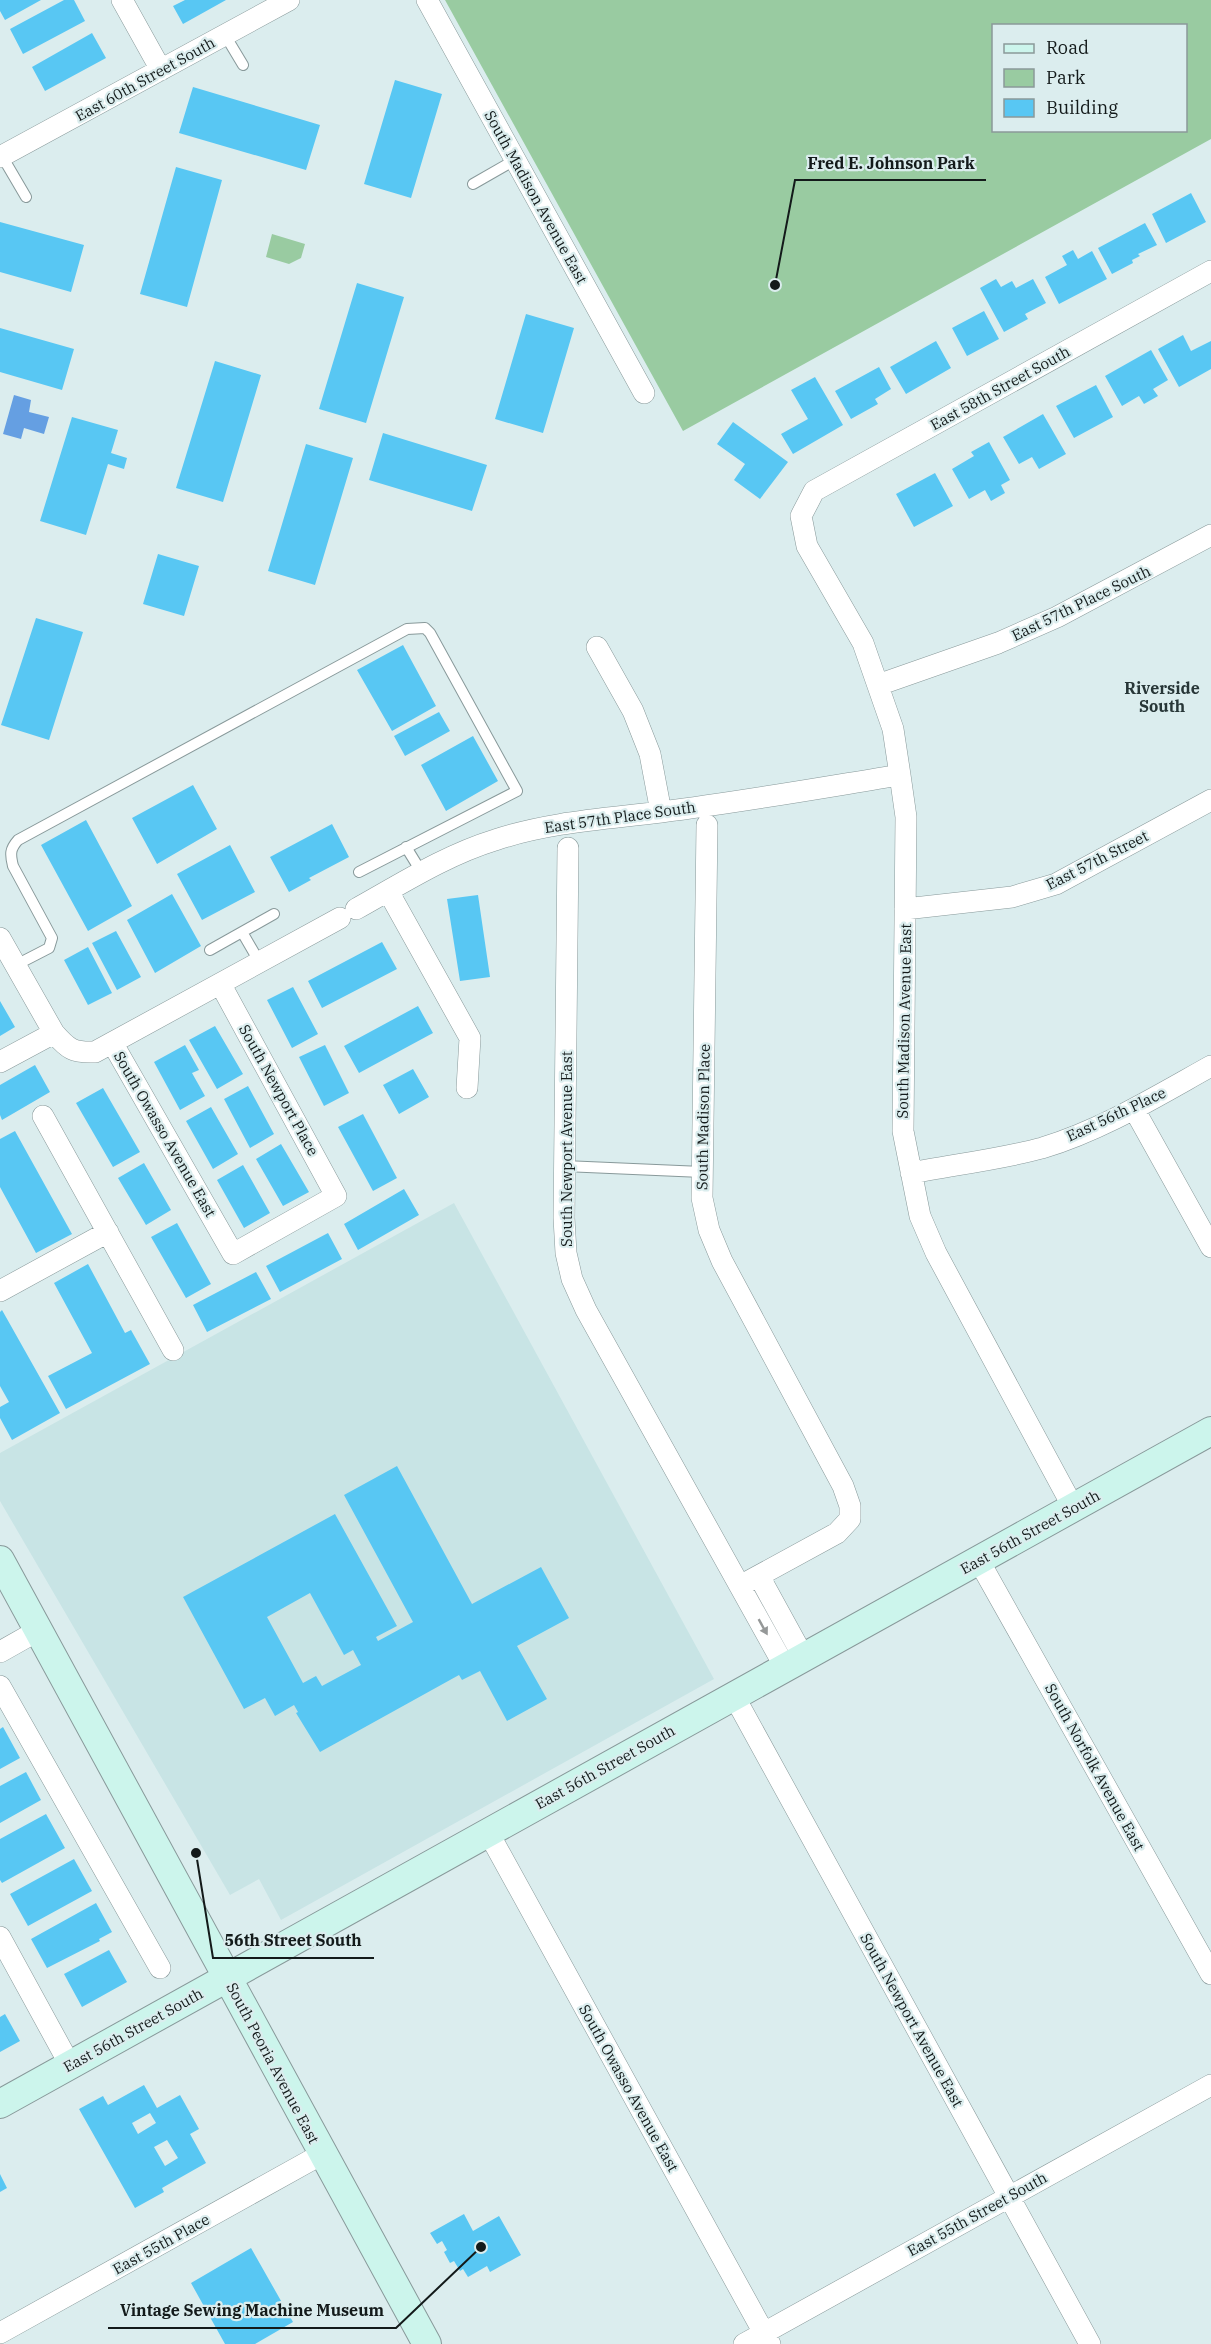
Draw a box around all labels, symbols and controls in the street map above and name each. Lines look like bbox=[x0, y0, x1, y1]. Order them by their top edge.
legend bbox=[992, 24, 1187, 132]
street label: East 60th Street South bbox=[72, 33, 218, 125]
text: Road bbox=[1046, 36, 1089, 59]
text: Park bbox=[1046, 66, 1086, 89]
text: Building bbox=[1046, 96, 1118, 119]
street label: South Madison Avenue East bbox=[480, 107, 592, 287]
callout: Fred E. Johnson Park bbox=[795, 146, 986, 180]
text: Fred E. Johnson Park bbox=[807, 153, 975, 173]
street label: East 58th Street South bbox=[927, 342, 1073, 434]
street label: East 57th Place South bbox=[1008, 561, 1154, 645]
district label: Riverside South bbox=[1124, 678, 1200, 716]
street label: East 57th Place South bbox=[543, 797, 697, 837]
street label: East 57th Street bbox=[1043, 826, 1151, 894]
street label: South Madison Avenue East bbox=[893, 923, 915, 1119]
street label: South Newport Place bbox=[235, 1021, 323, 1159]
street label: South Madison Place bbox=[692, 1044, 714, 1190]
street label: South Owasso Avenue East bbox=[110, 1048, 220, 1220]
street label: South Newport Avenue East bbox=[557, 1051, 576, 1247]
street label: East 56th Place bbox=[1063, 1083, 1169, 1145]
street label: East 56th Street South bbox=[957, 1486, 1103, 1578]
one-way arrow bbox=[758, 1619, 768, 1636]
street label: South Norfolk Avenue East bbox=[1041, 1680, 1149, 1854]
street label: East 56th Street South bbox=[532, 1721, 678, 1813]
callout: 56th Street South bbox=[213, 1924, 374, 1958]
text: 56th Street South bbox=[224, 1930, 362, 1950]
street label: South Newport Avenue East bbox=[856, 1930, 968, 2110]
street label: South Peoria Avenue East bbox=[222, 1979, 324, 2147]
street label: East 56th Street South bbox=[60, 1984, 206, 2076]
street label: South Owasso Avenue East bbox=[575, 2001, 683, 2175]
street label: East 55th Street South bbox=[904, 2168, 1050, 2260]
street label: East 55th Place bbox=[109, 2210, 213, 2278]
callout: Vintage Sewing Machine Museum bbox=[108, 2294, 396, 2328]
text: Vintage Sewing Machine Museum bbox=[120, 2300, 385, 2320]

